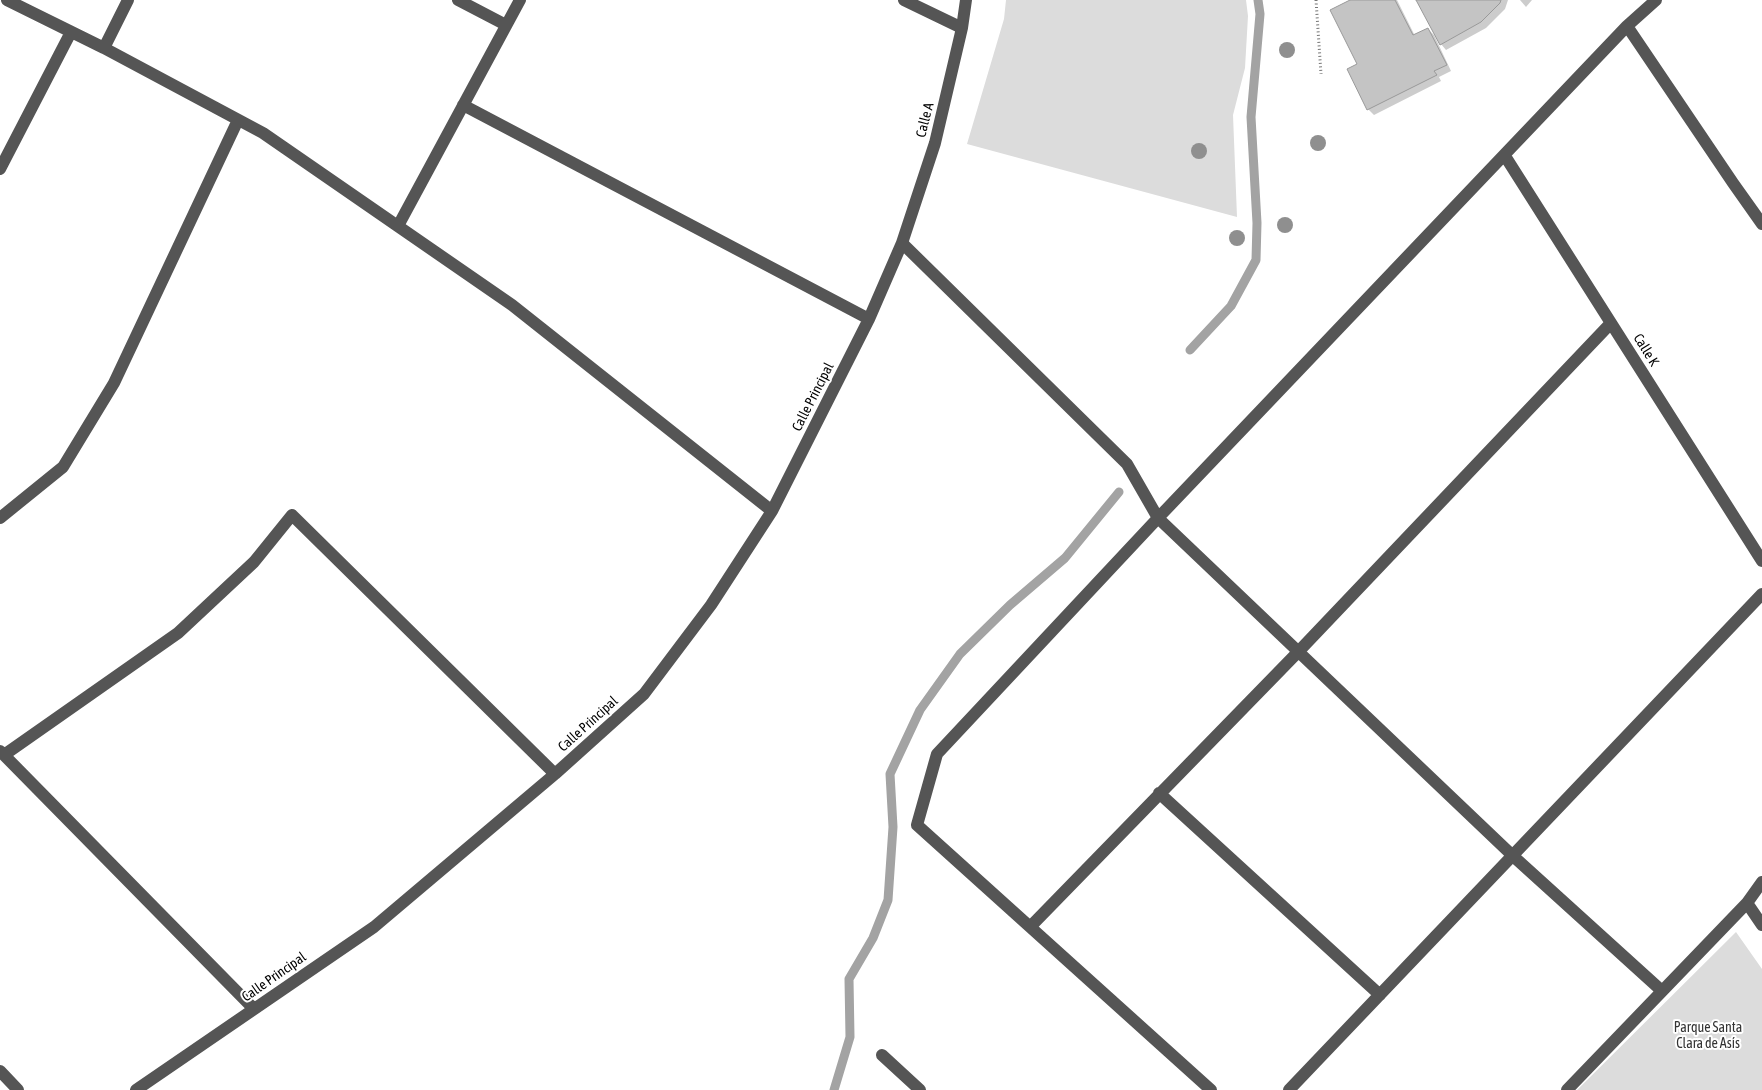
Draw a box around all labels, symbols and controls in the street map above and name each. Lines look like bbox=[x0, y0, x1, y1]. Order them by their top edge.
street label: Calle A bbox=[913, 101, 937, 139]
street label: Calle K bbox=[1630, 331, 1662, 369]
street label: Calle Principal bbox=[789, 360, 837, 434]
street label: Calle Principal bbox=[555, 693, 621, 755]
street label: Calle Principal bbox=[239, 949, 309, 1005]
park label: Parque Santa Clara de Asís bbox=[1674, 1020, 1742, 1052]

